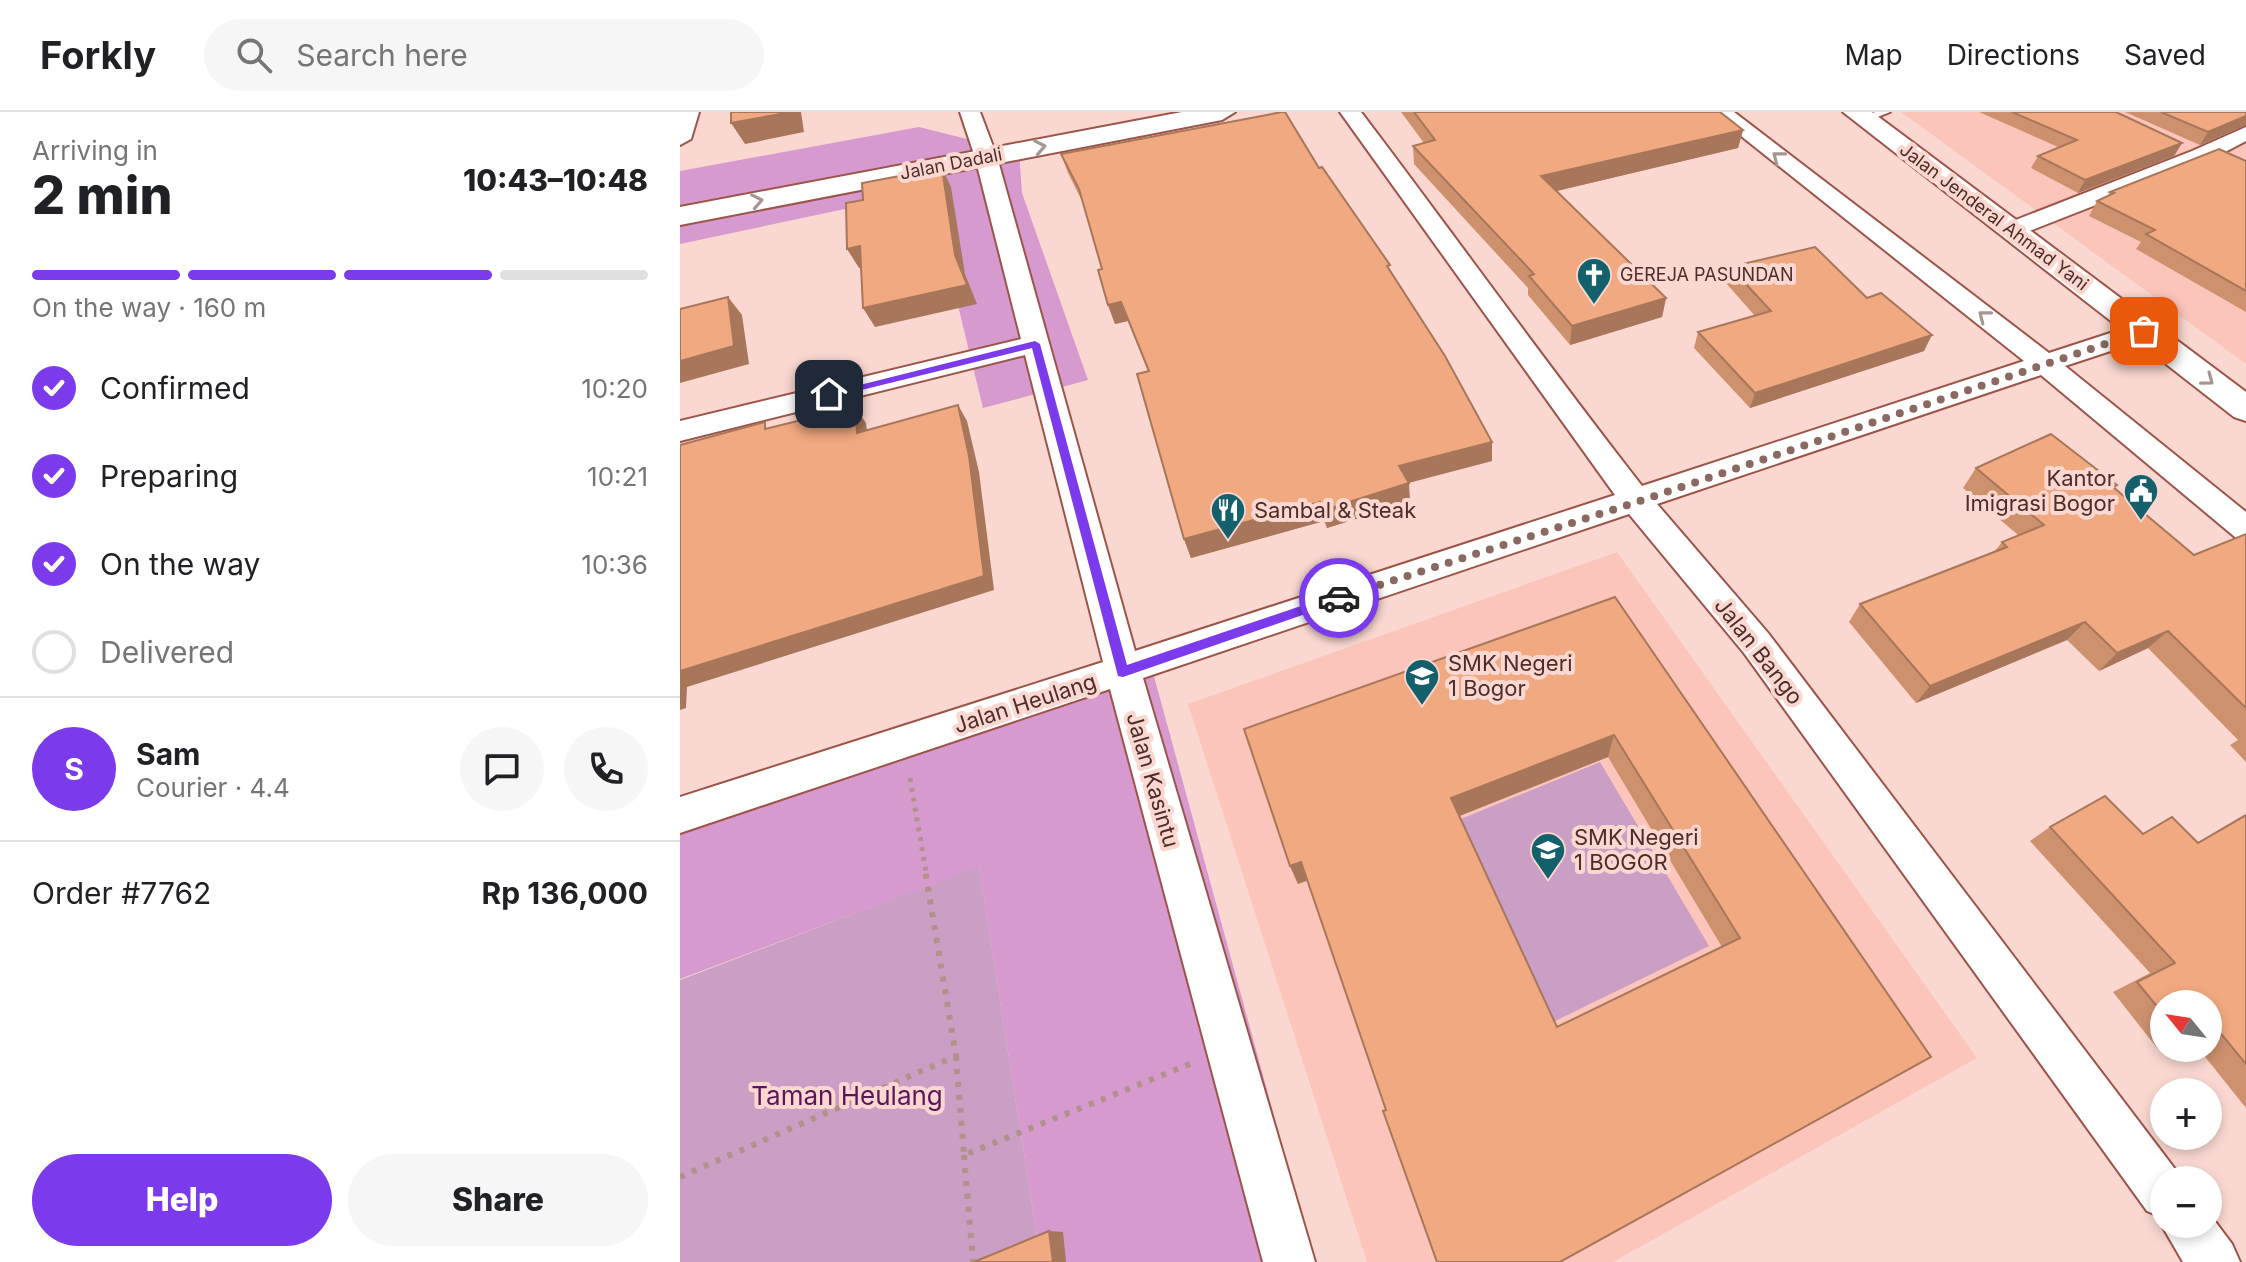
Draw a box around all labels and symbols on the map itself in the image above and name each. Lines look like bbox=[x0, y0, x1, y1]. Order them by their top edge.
street label: Jalan Jenderal Ahmad Yani bbox=[1896, 139, 2093, 294]
one-way arrow bbox=[1033, 140, 1046, 157]
street label: Jalan Dadali bbox=[898, 143, 1004, 184]
one-way arrow bbox=[1772, 152, 1787, 166]
one-way arrow bbox=[750, 194, 763, 211]
church icon: GEREJA PASUNDAN bbox=[1575, 256, 1613, 306]
place label: GEREJA PASUNDAN bbox=[1620, 264, 1794, 285]
pin bbox=[2110, 297, 2178, 365]
one-way arrow bbox=[1978, 312, 1992, 326]
pin bbox=[795, 360, 863, 428]
one-way arrow bbox=[2199, 370, 2214, 384]
place label: Kantor Imigrasi Bogor bbox=[1965, 465, 2115, 516]
public building icon: Kantor Imigrasi Bogor bbox=[2122, 472, 2160, 522]
restaurant icon: Sambal & Steak bbox=[1209, 491, 1247, 541]
place label: Sambal & Steak bbox=[1254, 497, 1416, 523]
courier bbox=[1299, 558, 1379, 638]
street label: Jalan Bango bbox=[1709, 592, 1809, 710]
place label: SMK Negeri 1 Bogor bbox=[1448, 650, 1573, 701]
school or university icon: SMK Negeri 1 Bogor bbox=[1403, 657, 1441, 707]
street label: Jalan Heulang bbox=[951, 668, 1099, 738]
street label: Jalan Kasintu bbox=[1121, 710, 1185, 850]
place label: SMK Negeri 1 BOGOR bbox=[1574, 824, 1699, 875]
school or university icon: SMK Negeri 1 BOGOR bbox=[1529, 831, 1567, 881]
north arrow bbox=[2150, 990, 2222, 1062]
park label: Taman Heulang bbox=[751, 1080, 943, 1111]

